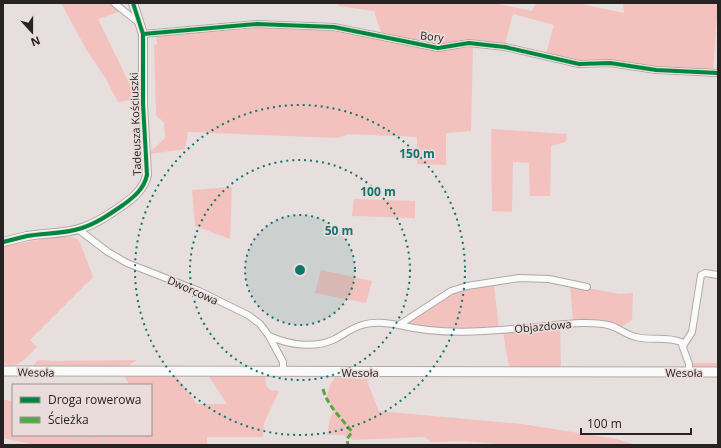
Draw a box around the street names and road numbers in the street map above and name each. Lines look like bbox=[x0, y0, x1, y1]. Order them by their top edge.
street label: Bory bbox=[419, 27, 445, 45]
street label: Tadeusza Kościuszki bbox=[126, 72, 144, 176]
street label: Dworcowa bbox=[165, 272, 221, 308]
street label: Objazdowa bbox=[514, 316, 572, 336]
street label: Wesoła bbox=[17, 364, 55, 380]
street label: Wesoła bbox=[341, 365, 379, 380]
street label: Wesoła bbox=[665, 365, 703, 380]

